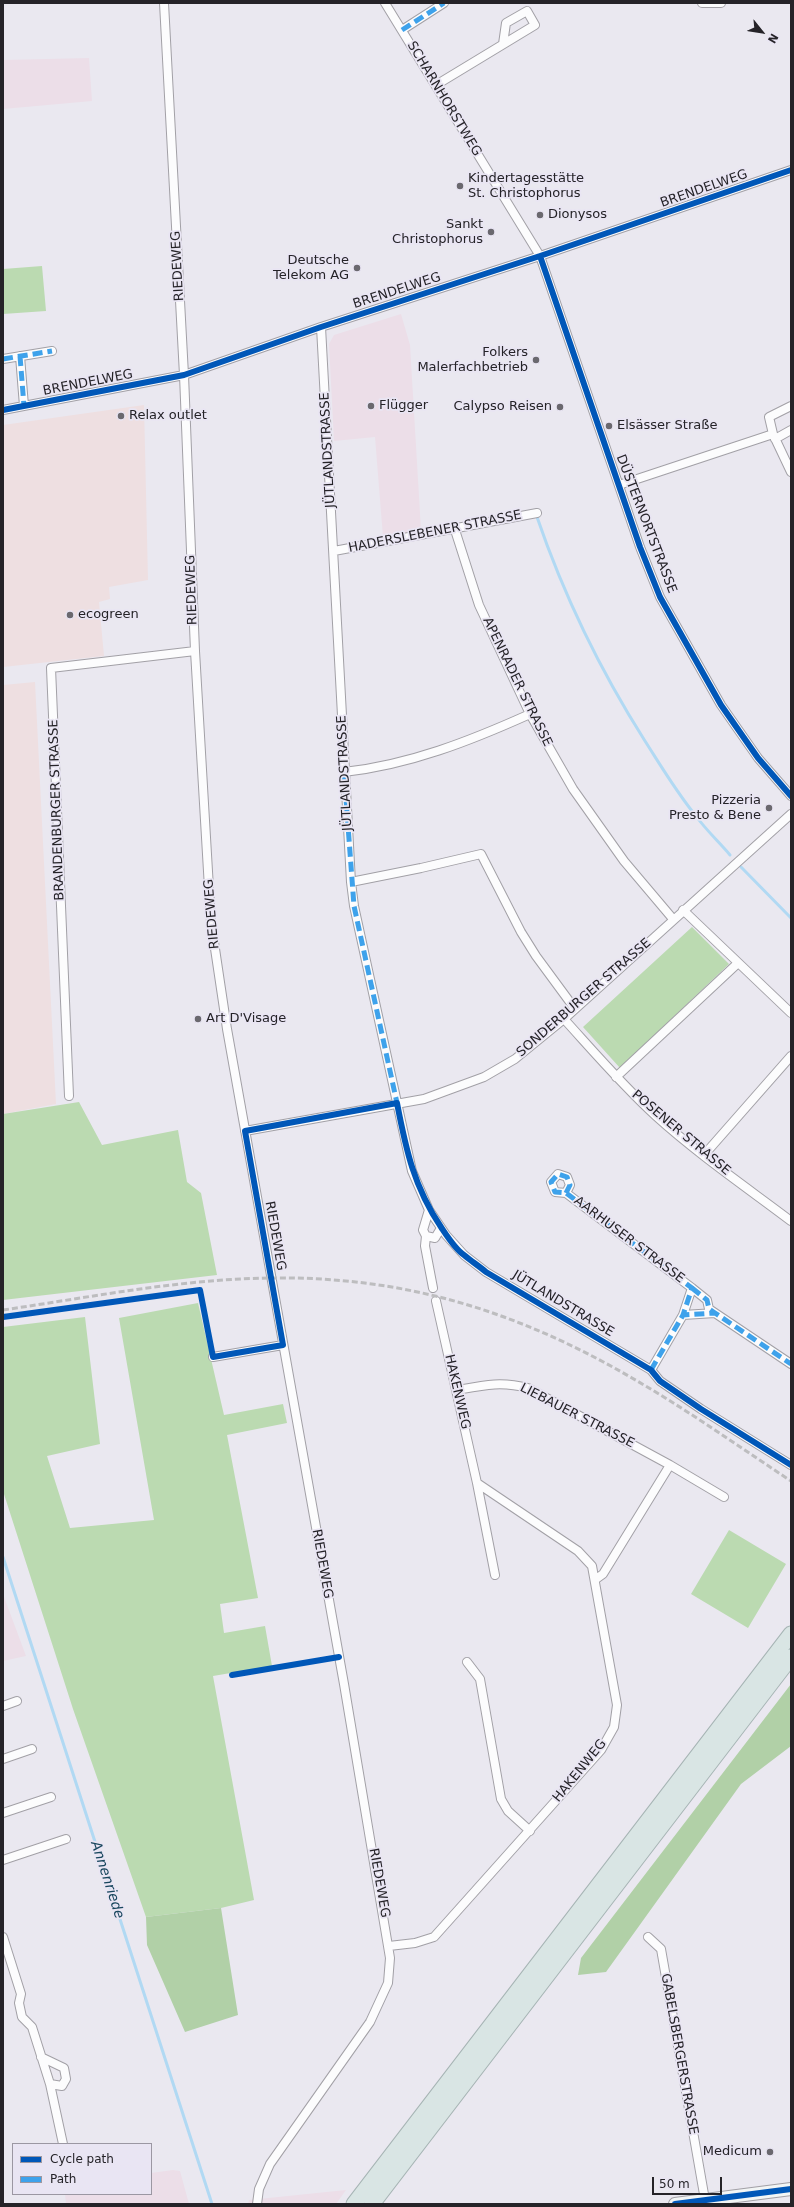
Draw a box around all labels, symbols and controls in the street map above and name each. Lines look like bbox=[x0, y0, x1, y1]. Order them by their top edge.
north arrow bbox=[742, 12, 782, 52]
text: N bbox=[765, 31, 781, 45]
street label: SCHARNHORSTWEG bbox=[404, 39, 484, 159]
street label: BRENDELWEG bbox=[658, 167, 750, 211]
place label: Kindertagesstätte St. Christophorus bbox=[468, 171, 584, 202]
marker: Kindertagesstätte St. Christophorus bbox=[455, 181, 465, 191]
place label: Dionysos bbox=[548, 207, 607, 223]
marker: Dionysos bbox=[535, 210, 545, 220]
place label: Sankt Christophorus bbox=[392, 217, 483, 248]
marker: Sankt Christophorus bbox=[486, 227, 496, 237]
street label: RIEDEWEG bbox=[168, 230, 188, 302]
place label: Deutsche Telekom AG bbox=[273, 253, 349, 284]
marker: Deutsche Telekom AG bbox=[352, 263, 362, 273]
street label: BRENDELWEG bbox=[351, 269, 443, 313]
place label: Folkers Malerfachbetrieb bbox=[417, 345, 528, 376]
marker: Folkers Malerfachbetrieb bbox=[531, 355, 541, 365]
street label: BRENDELWEG bbox=[42, 367, 134, 399]
street label: JÜTLANDSTRASSE bbox=[317, 392, 339, 508]
place label: Flügger bbox=[379, 398, 428, 414]
place label: Calypso Reisen bbox=[453, 399, 552, 415]
marker: Flügger bbox=[366, 401, 376, 411]
marker: Calypso Reisen bbox=[555, 402, 565, 412]
place label: Relax outlet bbox=[129, 408, 207, 424]
marker: Relax outlet bbox=[116, 411, 126, 421]
place label: Elsässer Straße bbox=[617, 418, 717, 434]
marker: Elsässer Straße bbox=[604, 421, 614, 431]
street label: DÜSTERNORTSTRASSE bbox=[612, 452, 680, 596]
street label: HADERSLEBENER STRASSE bbox=[347, 508, 523, 556]
street label: RIEDEWEG bbox=[183, 555, 201, 625]
place label: ecogreen bbox=[78, 607, 139, 623]
marker: ecogreen bbox=[65, 610, 75, 620]
street label: APENRADER STRASSE bbox=[479, 615, 555, 749]
street label: JÜTLANDSTRASSE bbox=[334, 715, 356, 831]
street label: BRANDENBURGER STRASSE bbox=[46, 719, 68, 901]
place label: Pizzeria Presto & Bene bbox=[669, 793, 761, 824]
marker: Pizzeria Presto & Bene bbox=[764, 803, 774, 813]
street label: RIEDEWEG bbox=[201, 878, 223, 950]
street label: SONDERBURGER STRASSE bbox=[514, 935, 654, 1061]
place label: Art D'Visage bbox=[206, 1011, 286, 1027]
marker: Art D'Visage bbox=[193, 1014, 203, 1024]
street label: POSENER STRASSE bbox=[629, 1087, 733, 1179]
street label: AARHUSER STRASSE bbox=[571, 1193, 687, 1287]
street label: RIEDEWEG bbox=[261, 1200, 289, 1272]
street label: JÜTLANDSTRASSE bbox=[509, 1268, 617, 1340]
street label: HAKENWEG bbox=[441, 1353, 473, 1431]
street label: LIEBAUER STRASSE bbox=[517, 1380, 637, 1452]
street label: RIEDEWEG bbox=[308, 1528, 336, 1600]
street label: HAKENWEG bbox=[550, 1736, 610, 1806]
water label: Annenriede bbox=[87, 1839, 127, 1921]
street label: RIEDEWEG bbox=[365, 1847, 393, 1919]
street label: GABELSBERGERSTRASSE bbox=[657, 1972, 701, 2136]
legend bbox=[12, 2143, 152, 2195]
place label: Medicum bbox=[703, 2144, 762, 2160]
marker: Medicum bbox=[765, 2147, 775, 2157]
text: Cycle path bbox=[50, 2152, 114, 2166]
scale bar bbox=[654, 2169, 724, 2195]
text: Path bbox=[50, 2172, 76, 2186]
text: 50 m bbox=[659, 2177, 690, 2191]

